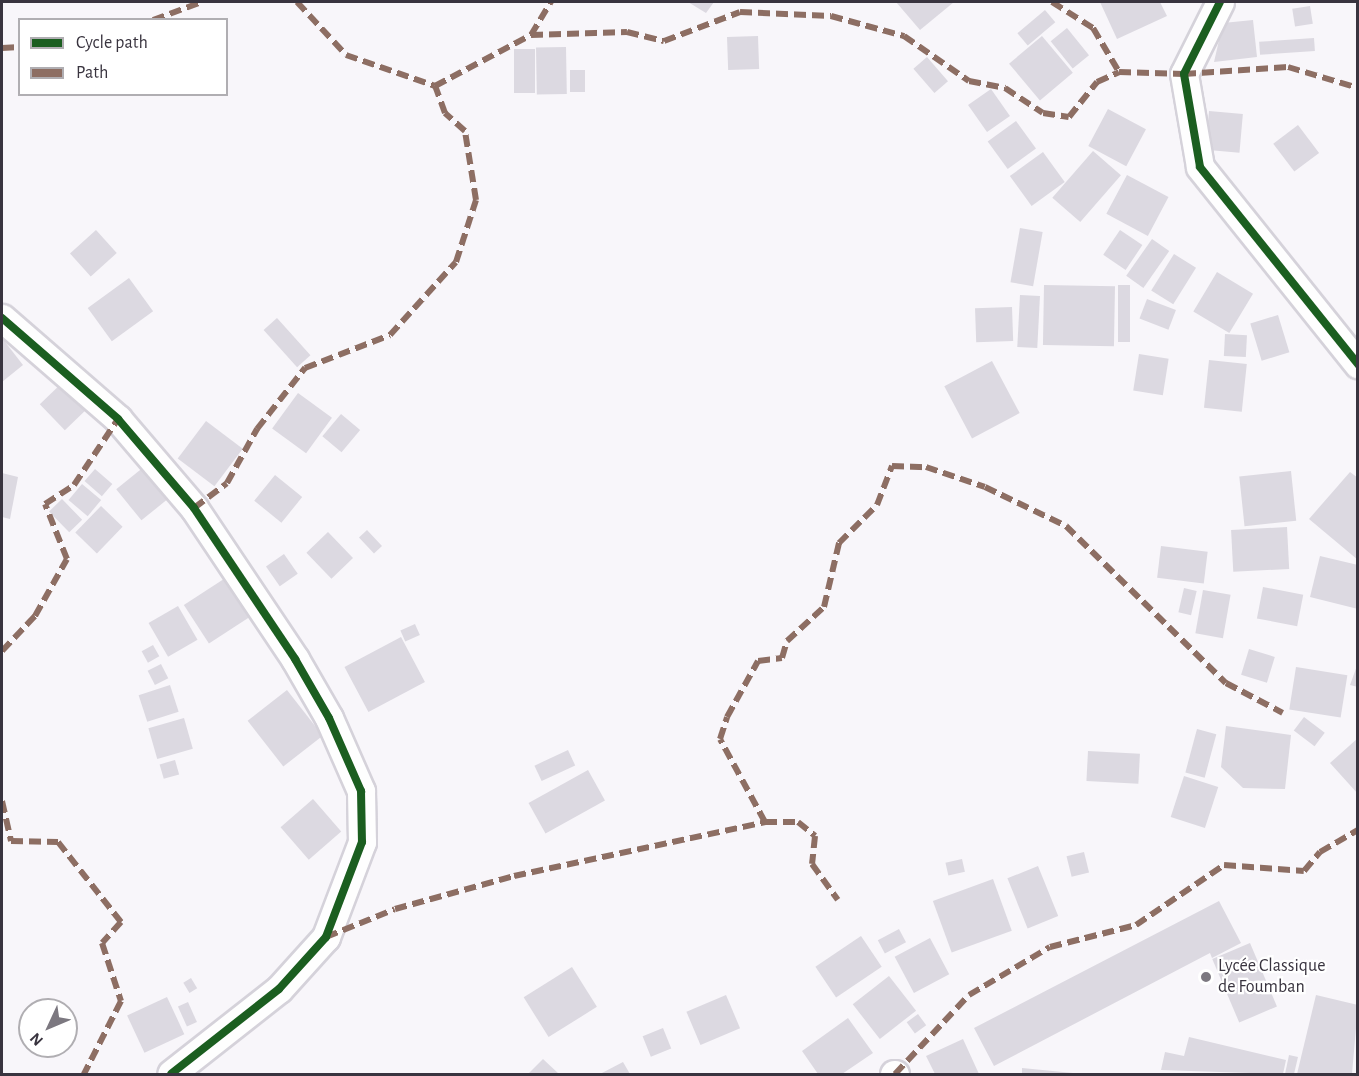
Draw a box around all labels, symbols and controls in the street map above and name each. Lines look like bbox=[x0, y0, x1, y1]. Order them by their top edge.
legend bbox=[18, 18, 228, 96]
text: Cycle path bbox=[76, 34, 148, 52]
text: Path bbox=[76, 64, 108, 82]
place label: Lycée Classique de Foumban bbox=[1218, 956, 1325, 998]
marker: Lycée Classique de Foumban bbox=[1199, 970, 1213, 984]
north arrow bbox=[18, 998, 78, 1058]
text: N bbox=[27, 1030, 46, 1049]

